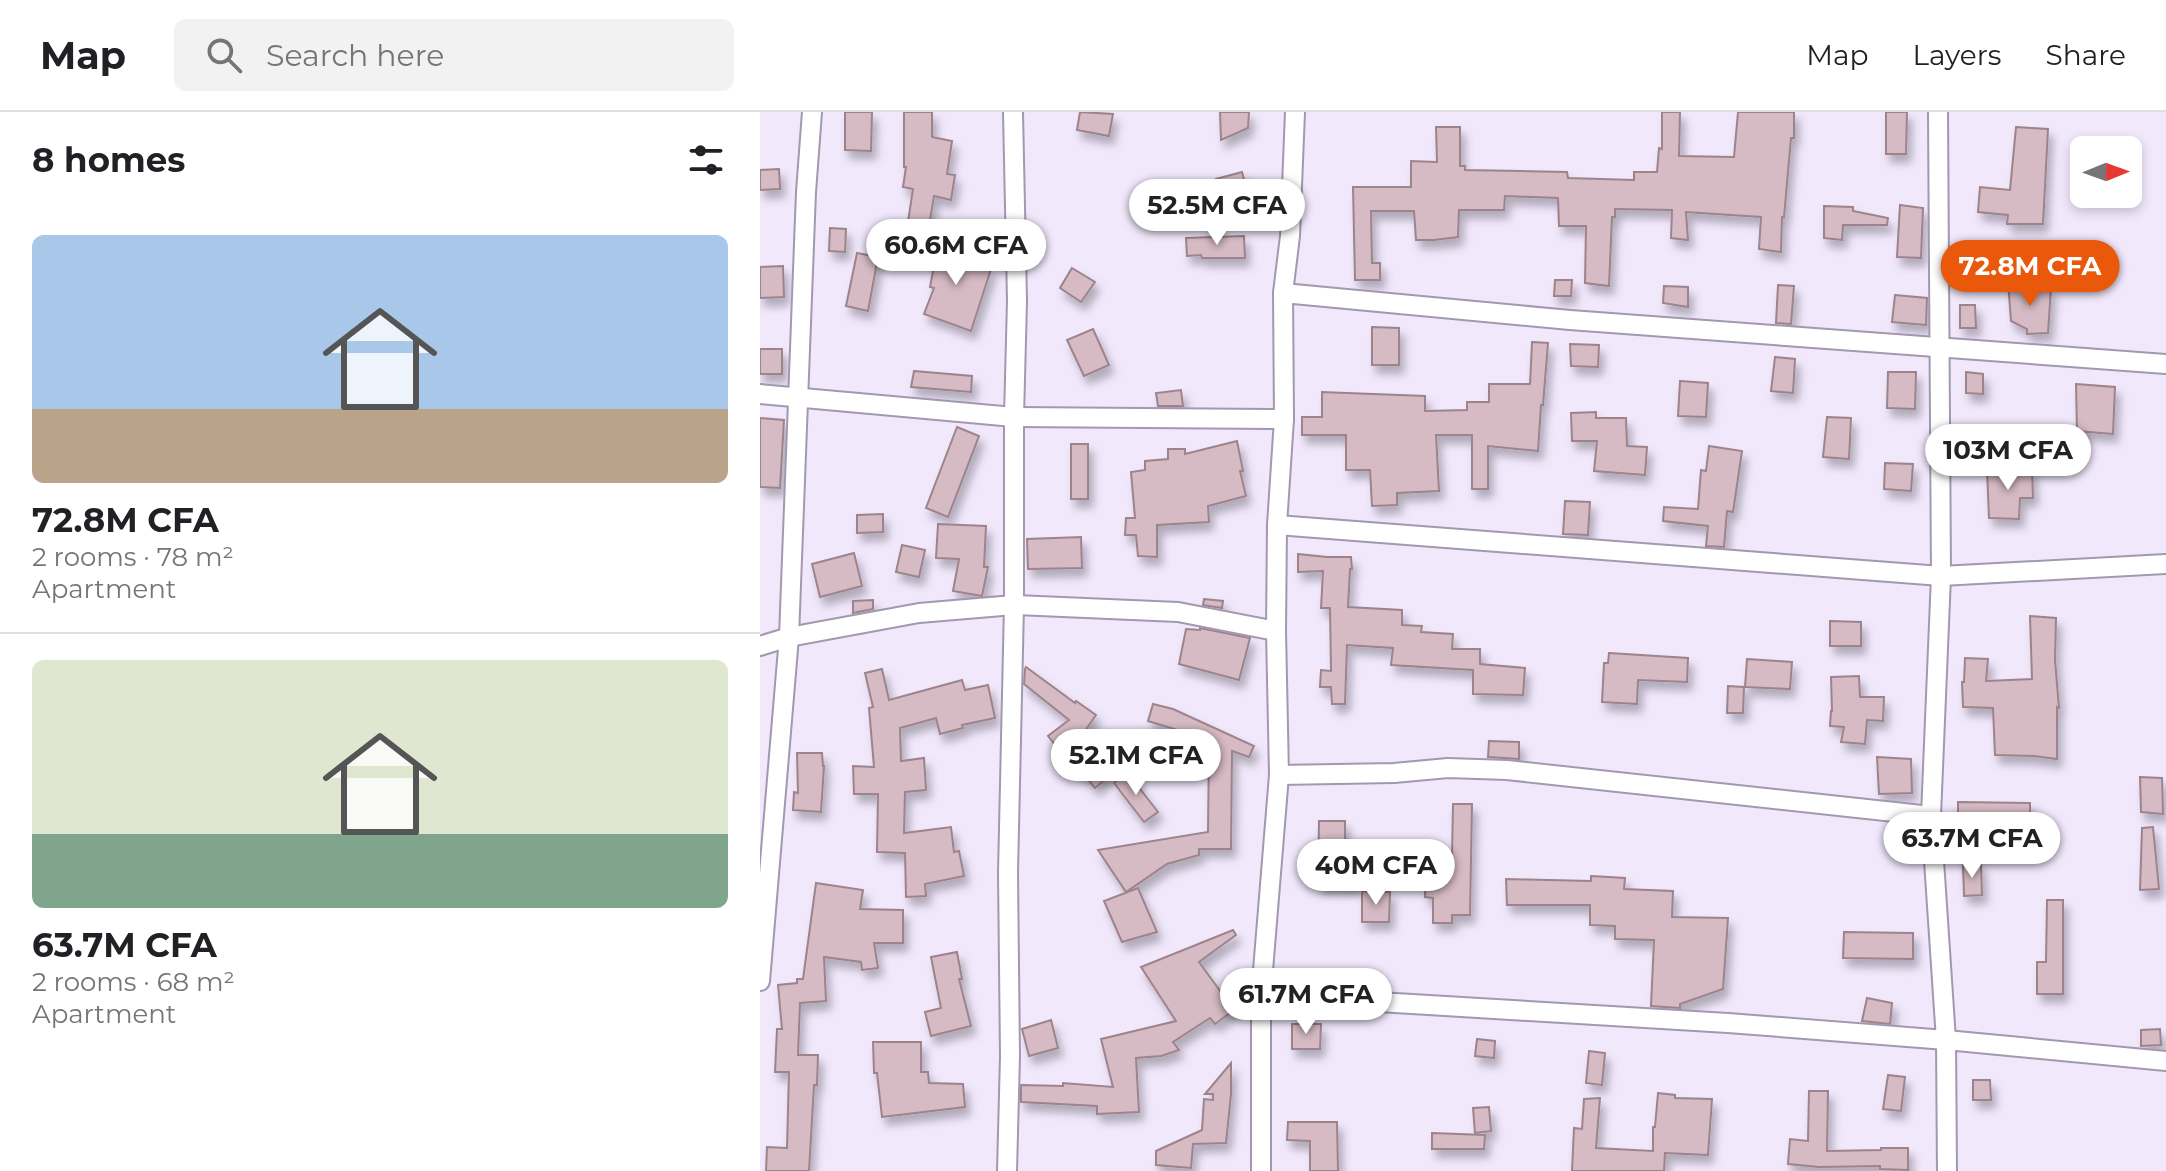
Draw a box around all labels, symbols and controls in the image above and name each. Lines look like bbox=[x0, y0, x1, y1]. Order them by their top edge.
search box bbox=[174, 19, 734, 91]
text: Map bbox=[40, 32, 126, 79]
icon: search bbox=[202, 33, 246, 77]
text: Search here bbox=[266, 37, 444, 74]
text: Map bbox=[1806, 38, 1869, 72]
text: Layers bbox=[1913, 38, 2002, 72]
text: Share bbox=[2046, 38, 2126, 72]
north arrow bbox=[2070, 136, 2142, 208]
map controls bbox=[2070, 136, 2142, 208]
icon: filters bbox=[684, 138, 728, 182]
text: 8 homes bbox=[32, 139, 185, 181]
pin: 52.5M CFA bbox=[1125, 179, 1309, 247]
text: 52.5M CFA bbox=[1147, 189, 1287, 221]
pin: 60.6M CFA bbox=[864, 219, 1048, 287]
text: 60.6M CFA bbox=[884, 229, 1028, 261]
pin: 72.8M CFA bbox=[1938, 240, 2122, 308]
text: 72.8M CFA bbox=[1959, 250, 2101, 282]
icon: home bbox=[308, 287, 452, 431]
pin: 103M CFA bbox=[1925, 424, 2091, 492]
text: 103M CFA bbox=[1943, 434, 2073, 466]
text: 72.8M CFA bbox=[32, 499, 219, 541]
text: 2 rooms · 78 m² bbox=[32, 541, 234, 573]
text: Apartment bbox=[32, 573, 176, 605]
icon: home bbox=[308, 712, 452, 856]
pin: 52.1M CFA bbox=[1044, 729, 1228, 797]
text: 52.1M CFA bbox=[1069, 739, 1203, 771]
pin: 63.7M CFA bbox=[1880, 812, 2064, 880]
text: 63.7M CFA bbox=[1901, 822, 2043, 854]
pin: 40M CFA bbox=[1302, 839, 1450, 907]
text: 40M CFA bbox=[1315, 849, 1437, 881]
text: 63.7M CFA bbox=[32, 924, 217, 966]
text: 2 rooms · 68 m² bbox=[32, 966, 235, 998]
pin: 61.7M CFA bbox=[1214, 968, 1398, 1036]
text: 61.7M CFA bbox=[1238, 978, 1374, 1010]
text: Apartment bbox=[32, 998, 176, 1030]

